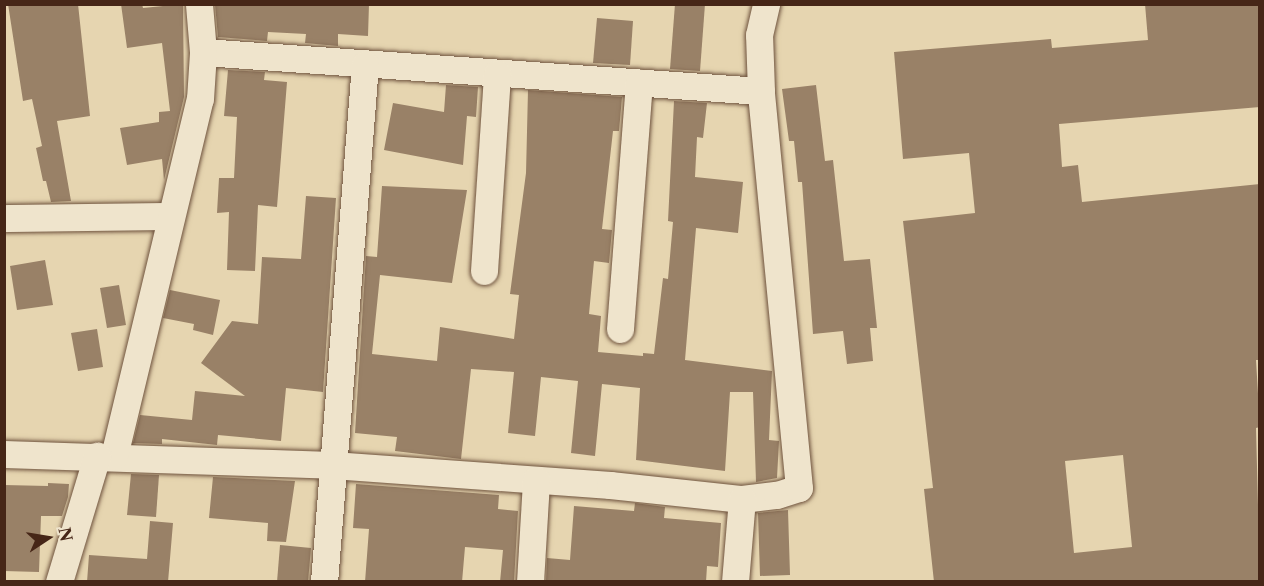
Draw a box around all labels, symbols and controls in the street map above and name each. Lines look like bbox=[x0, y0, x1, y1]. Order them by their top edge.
north arrow bbox=[18, 508, 78, 568]
text: N bbox=[54, 525, 77, 543]

